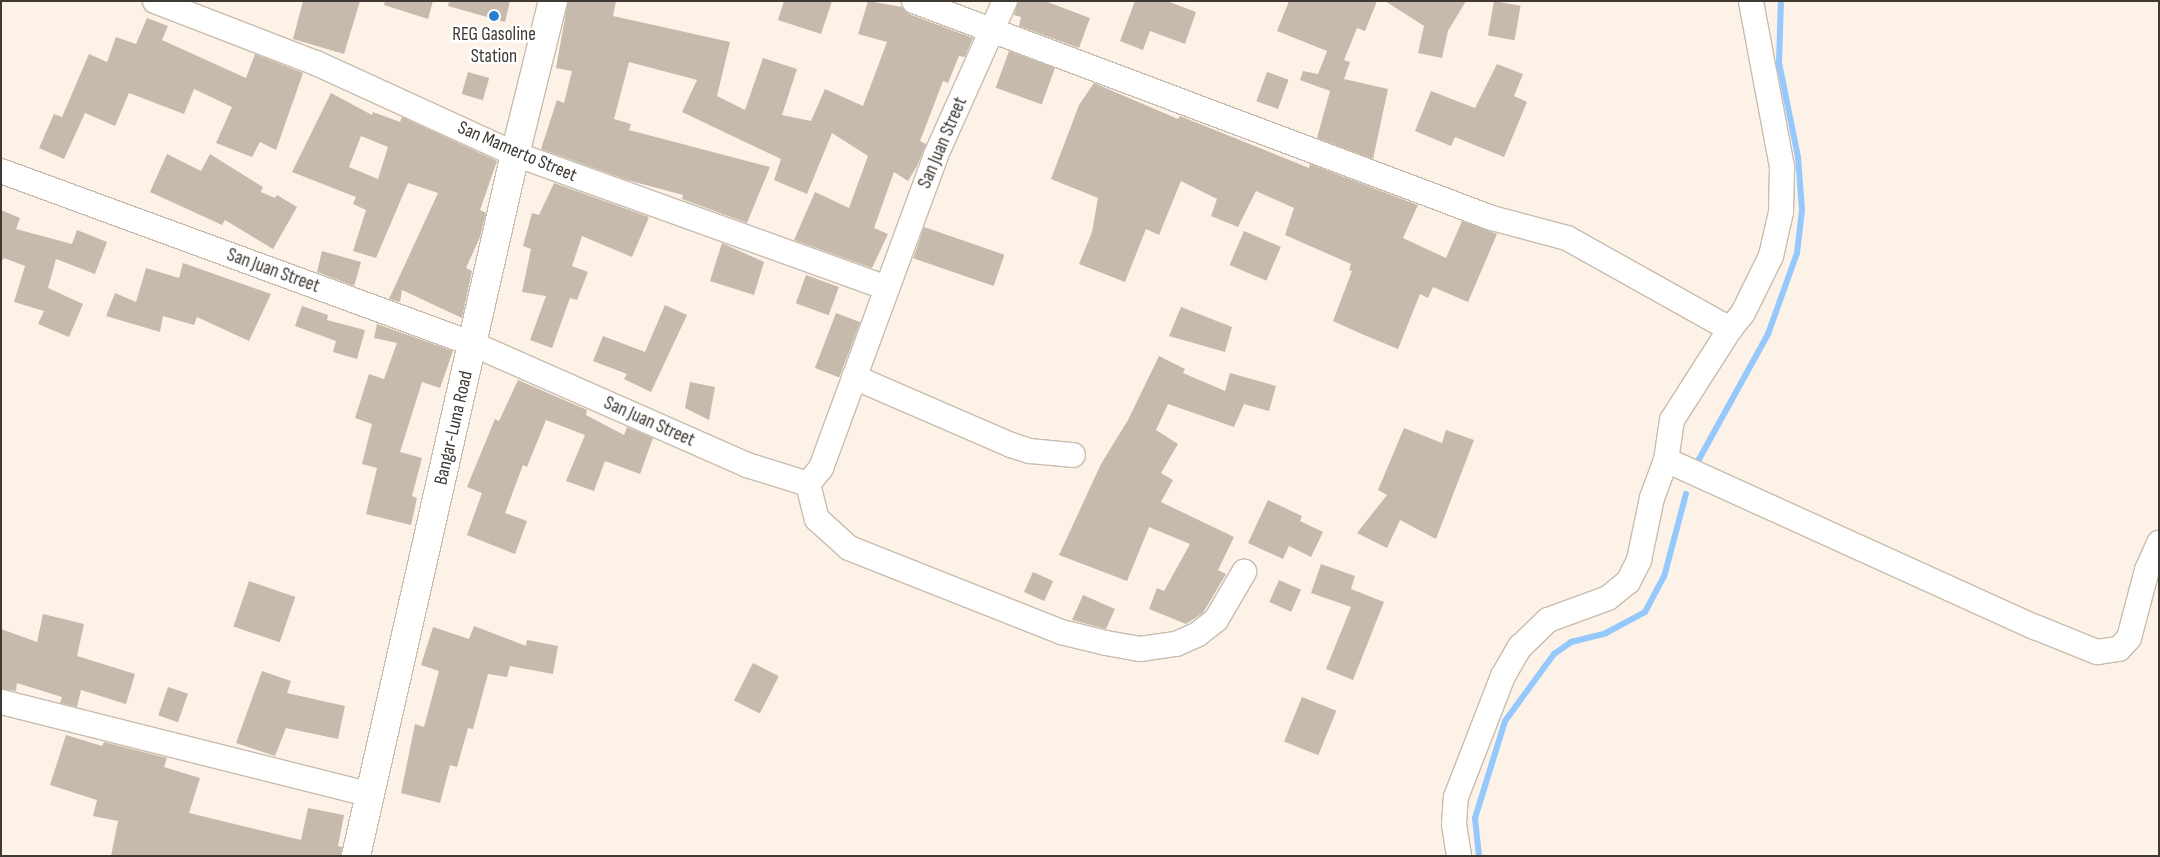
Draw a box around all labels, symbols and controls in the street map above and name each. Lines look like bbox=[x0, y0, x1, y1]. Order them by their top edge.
marker: REG Gasoline Station bbox=[488, 10, 500, 22]
place label: REG Gasoline Station bbox=[452, 24, 536, 68]
street label: San Juan Street bbox=[914, 94, 972, 192]
street label: San Mamerto Street bbox=[454, 117, 580, 187]
street label: San Juan Street bbox=[224, 244, 322, 298]
street label: Bangar-Luna Road bbox=[430, 369, 478, 487]
street label: San Juan Street bbox=[600, 392, 698, 452]

